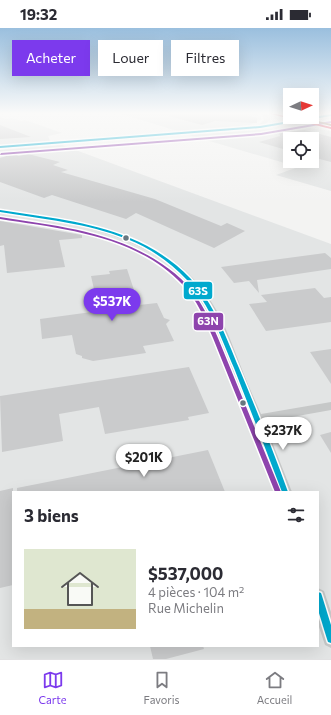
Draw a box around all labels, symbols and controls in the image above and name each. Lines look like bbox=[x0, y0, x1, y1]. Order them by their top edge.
text: 19:32 bbox=[20, 5, 57, 23]
chip: Acheter bbox=[12, 40, 90, 76]
chip: Louer bbox=[98, 40, 163, 76]
chip: Filtres bbox=[171, 40, 239, 76]
north arrow bbox=[283, 88, 319, 124]
map controls bbox=[283, 88, 319, 168]
button: locate bbox=[283, 132, 319, 168]
unlabelled marker bbox=[121, 233, 131, 243]
line badge: 63S bbox=[183, 281, 213, 300]
text: 63S bbox=[188, 284, 208, 297]
pin: $537K bbox=[84, 288, 140, 322]
text: $537K bbox=[93, 293, 131, 309]
line badge: 63N bbox=[193, 312, 224, 331]
text: 63N bbox=[197, 314, 219, 327]
unlabelled marker bbox=[238, 398, 248, 408]
pin: $237K bbox=[255, 417, 311, 451]
text: $237K bbox=[264, 422, 302, 438]
pin: $201K bbox=[116, 444, 172, 478]
text: $201K bbox=[125, 449, 163, 465]
icon: filters bbox=[285, 504, 307, 526]
text: 3 biens bbox=[24, 505, 79, 526]
text: $537,000 bbox=[148, 563, 223, 584]
icon: home bbox=[56, 565, 104, 613]
text: 4 pièces · 104 m² bbox=[148, 584, 244, 600]
text: Rue Michelin bbox=[148, 600, 224, 616]
tab: Carte bbox=[39, 669, 66, 706]
tab: Favoris bbox=[144, 669, 180, 706]
tab: Accueil bbox=[257, 669, 292, 706]

